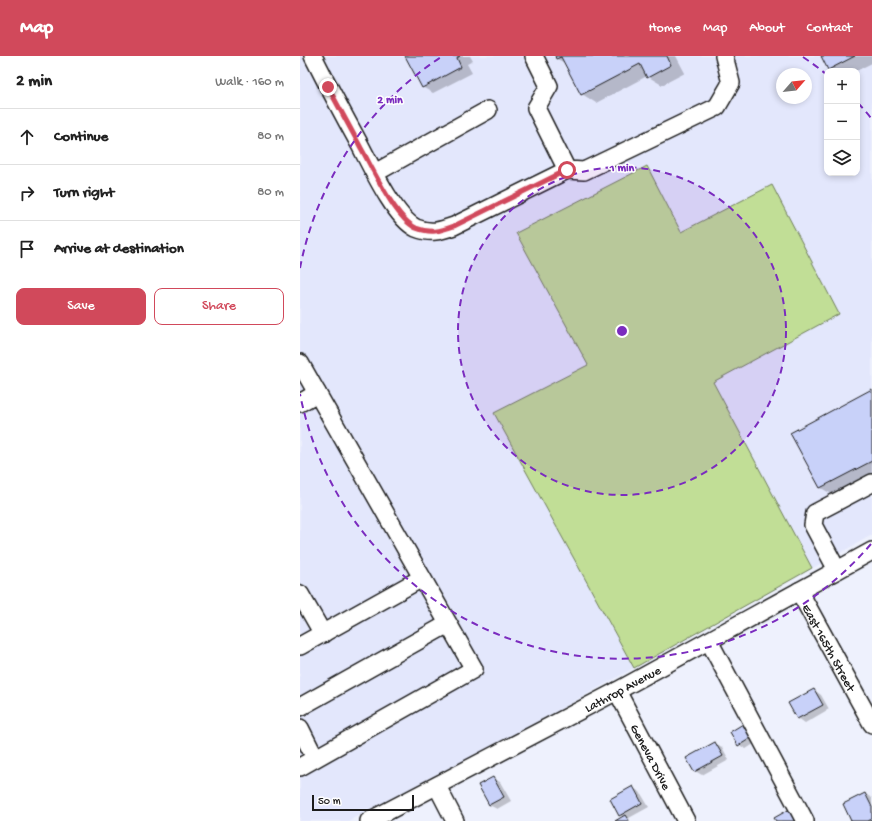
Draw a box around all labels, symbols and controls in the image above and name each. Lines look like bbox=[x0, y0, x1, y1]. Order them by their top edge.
text: Map bbox=[20, 17, 53, 40]
text: Home bbox=[649, 20, 681, 37]
text: Map bbox=[703, 20, 727, 37]
text: About bbox=[749, 20, 785, 37]
text: Contact bbox=[807, 20, 852, 37]
north arrow bbox=[776, 68, 812, 104]
map controls bbox=[824, 68, 860, 176]
button: + bbox=[824, 68, 860, 104]
text: 2 min bbox=[16, 72, 52, 92]
text: Walk · 160 m bbox=[215, 75, 284, 90]
route end bbox=[319, 78, 337, 96]
text: 2 min bbox=[377, 94, 403, 108]
button: − bbox=[824, 104, 860, 140]
icon: ahead bbox=[16, 126, 38, 148]
text: Continue bbox=[54, 128, 108, 146]
text: 80 m bbox=[257, 129, 284, 144]
button: layers bbox=[824, 140, 860, 176]
route start bbox=[558, 161, 576, 179]
text: 1 min bbox=[609, 162, 635, 176]
icon: right bbox=[16, 182, 38, 204]
text: Turn right bbox=[54, 184, 114, 202]
text: 80 m bbox=[257, 185, 284, 200]
icon: arrive bbox=[16, 238, 38, 260]
text: Arrive at destination bbox=[54, 240, 184, 258]
button: Save bbox=[16, 288, 146, 325]
button: Share bbox=[154, 288, 284, 325]
centre of rings bbox=[615, 324, 629, 338]
street label: East 165th Street bbox=[798, 602, 858, 696]
street label: Lathrop Avenue bbox=[583, 663, 664, 717]
street label: Geneva Drive bbox=[626, 722, 673, 793]
scale bar bbox=[312, 793, 414, 812]
text: 50 m bbox=[318, 796, 340, 808]

